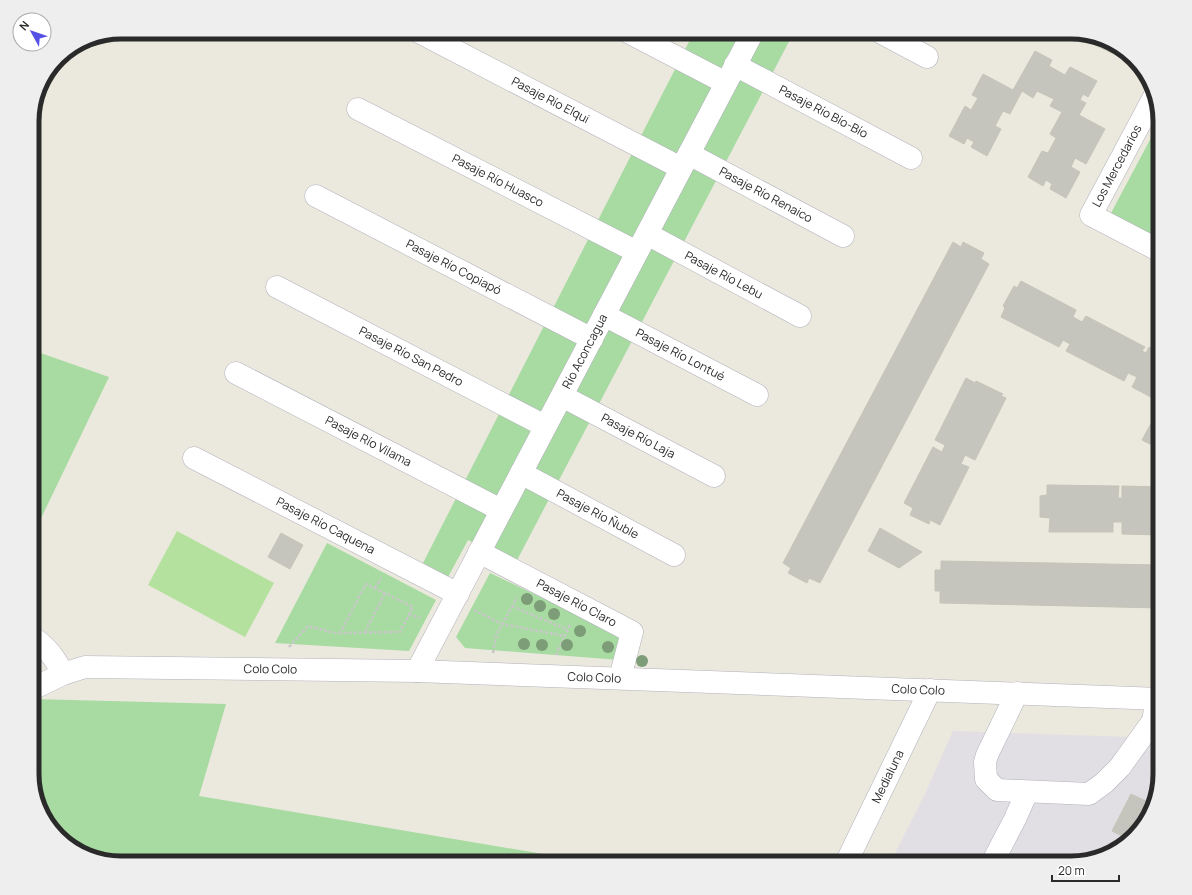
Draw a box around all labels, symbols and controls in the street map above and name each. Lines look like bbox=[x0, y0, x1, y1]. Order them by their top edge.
north arrow bbox=[12, 12, 52, 52]
text: N bbox=[16, 17, 32, 33]
street label: Pasaje Río Elqui bbox=[509, 72, 593, 127]
street label: Pasaje Río Bío-Bío bbox=[776, 81, 871, 142]
street label: Los Mercedarios bbox=[1088, 122, 1145, 210]
street label: Pasaje Río Huasco bbox=[449, 150, 547, 211]
street label: Pasaje Río Renaico bbox=[716, 163, 816, 226]
street label: Pasaje Río Copiapó bbox=[403, 235, 505, 299]
street label: Pasaje Río Lebu bbox=[682, 247, 766, 303]
street label: Río Aconcagua bbox=[558, 311, 611, 392]
street label: Pasaje Río San Pedro bbox=[356, 322, 466, 390]
street label: Pasaje Río Lontué bbox=[633, 324, 728, 385]
street label: Pasaje Río Laja bbox=[598, 409, 678, 462]
street label: Pasaje Río Vilama bbox=[322, 412, 415, 470]
street label: Pasaje Río Ñuble bbox=[554, 485, 642, 543]
street label: Pasaje Río Caquena bbox=[273, 493, 378, 558]
street label: Pasaje Río Claro bbox=[534, 575, 620, 631]
street label: Colo Colo bbox=[244, 660, 297, 678]
street label: Colo Colo bbox=[567, 668, 621, 687]
street label: Colo Colo bbox=[891, 680, 945, 699]
street label: Medialuna bbox=[867, 747, 908, 806]
scale bar bbox=[1052, 857, 1119, 883]
text: 20 m bbox=[1058, 862, 1085, 879]

